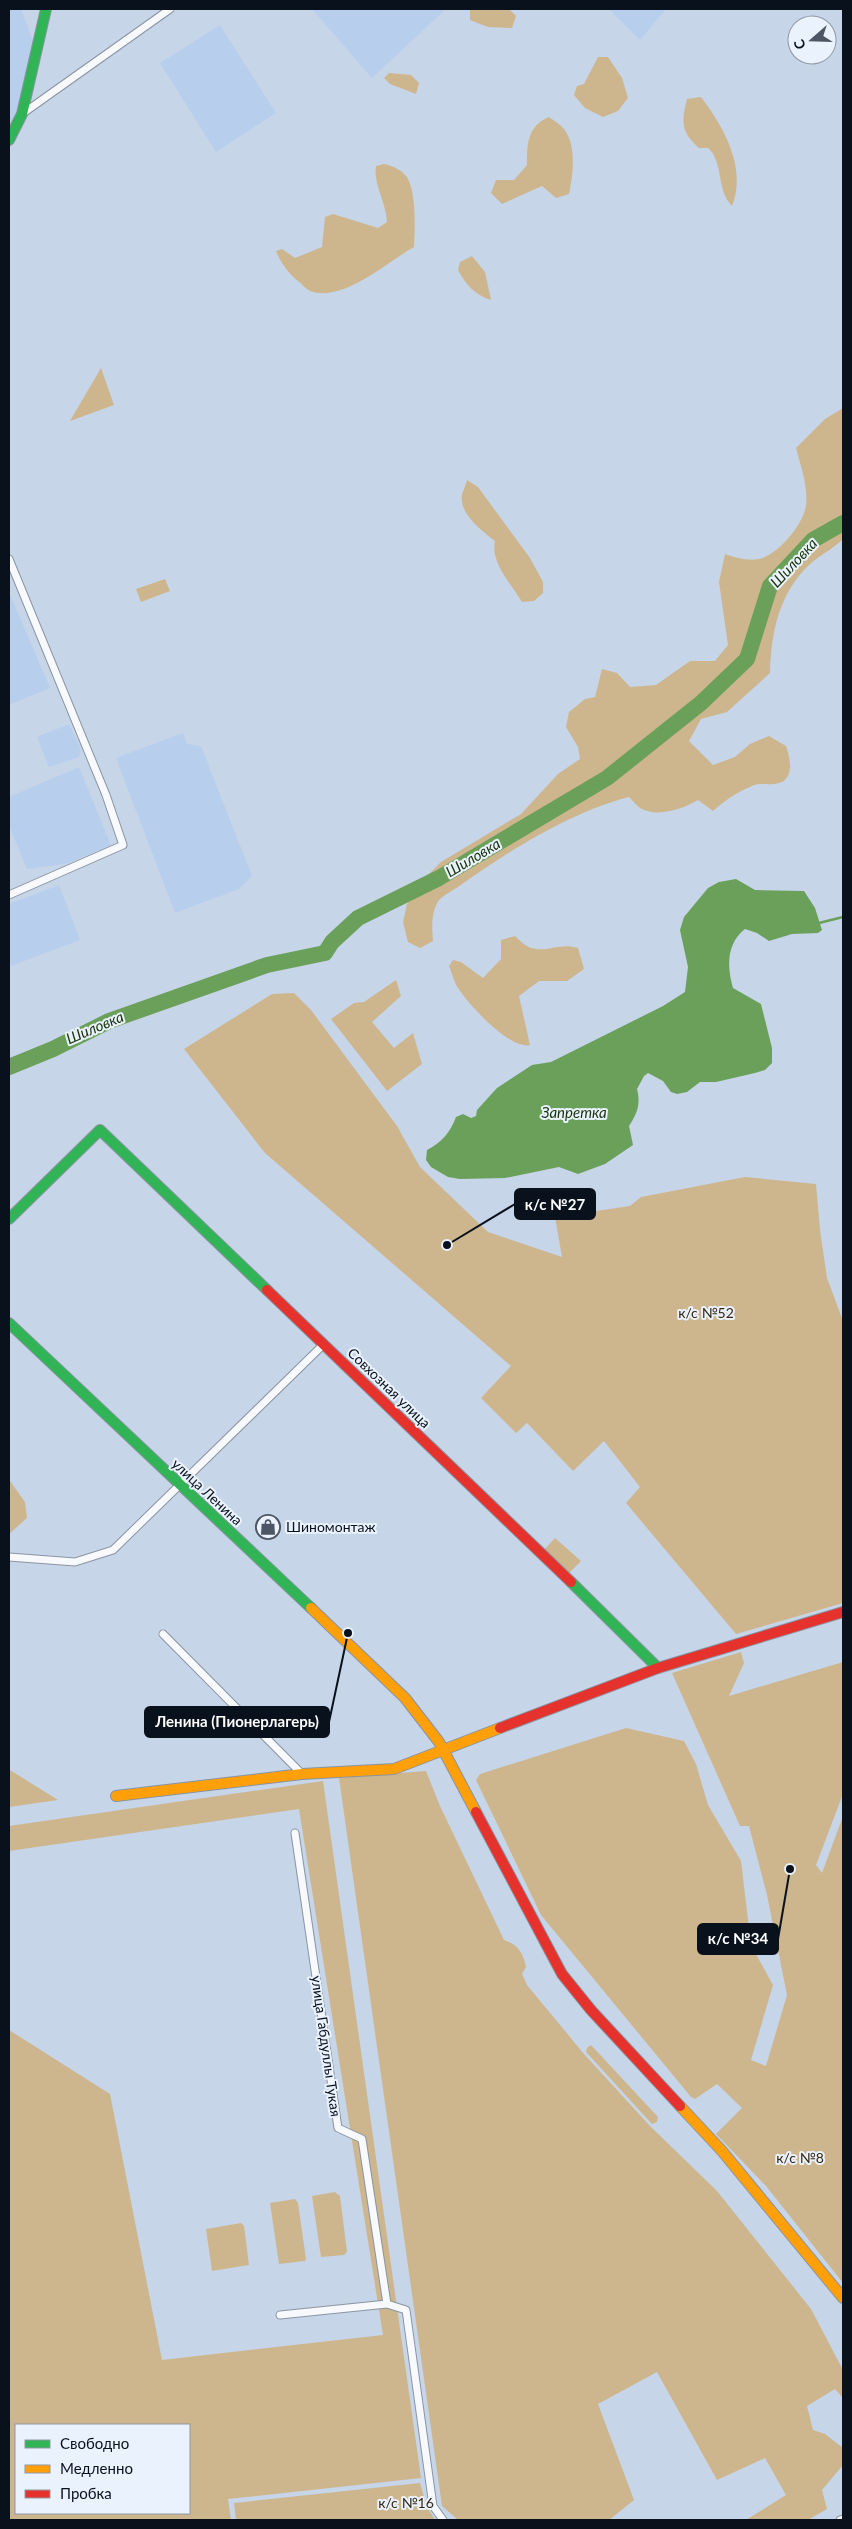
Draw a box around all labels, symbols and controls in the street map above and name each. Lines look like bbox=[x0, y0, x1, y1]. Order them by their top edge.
north arrow bbox=[787, 15, 837, 65]
text: С bbox=[789, 37, 809, 52]
water label: Шиловка bbox=[766, 534, 821, 591]
water label: Шиловка bbox=[442, 834, 503, 880]
water label: Шиловка bbox=[63, 1007, 126, 1047]
water label: Запретка bbox=[540, 1103, 607, 1121]
callout: к/с №27 bbox=[515, 1189, 595, 1219]
text: к/с №27 bbox=[525, 1195, 585, 1213]
park label: к/с №52 bbox=[678, 1304, 734, 1321]
street label: Совхозная улица bbox=[345, 1344, 434, 1431]
street label: улица Ленина bbox=[169, 1455, 246, 1529]
shop icon: Шиномонтаж bbox=[255, 1514, 281, 1540]
place label: Шиномонтаж bbox=[286, 1518, 376, 1535]
callout: Ленина (Пионерлагерь) bbox=[145, 1707, 329, 1737]
text: Ленина (Пионерлагерь) bbox=[154, 1712, 319, 1730]
callout: к/с №34 bbox=[698, 1924, 778, 1954]
text: к/с №34 bbox=[708, 1929, 768, 1947]
street label: улица Габдуллы Тукая bbox=[308, 1974, 345, 2118]
park label: к/с №8 bbox=[776, 2149, 824, 2166]
legend bbox=[15, 2424, 190, 2514]
text: Свободно bbox=[60, 2434, 129, 2452]
text: Медленно bbox=[60, 2459, 133, 2477]
text: Пробка bbox=[60, 2484, 112, 2502]
park label: к/с №16 bbox=[378, 2494, 434, 2511]

